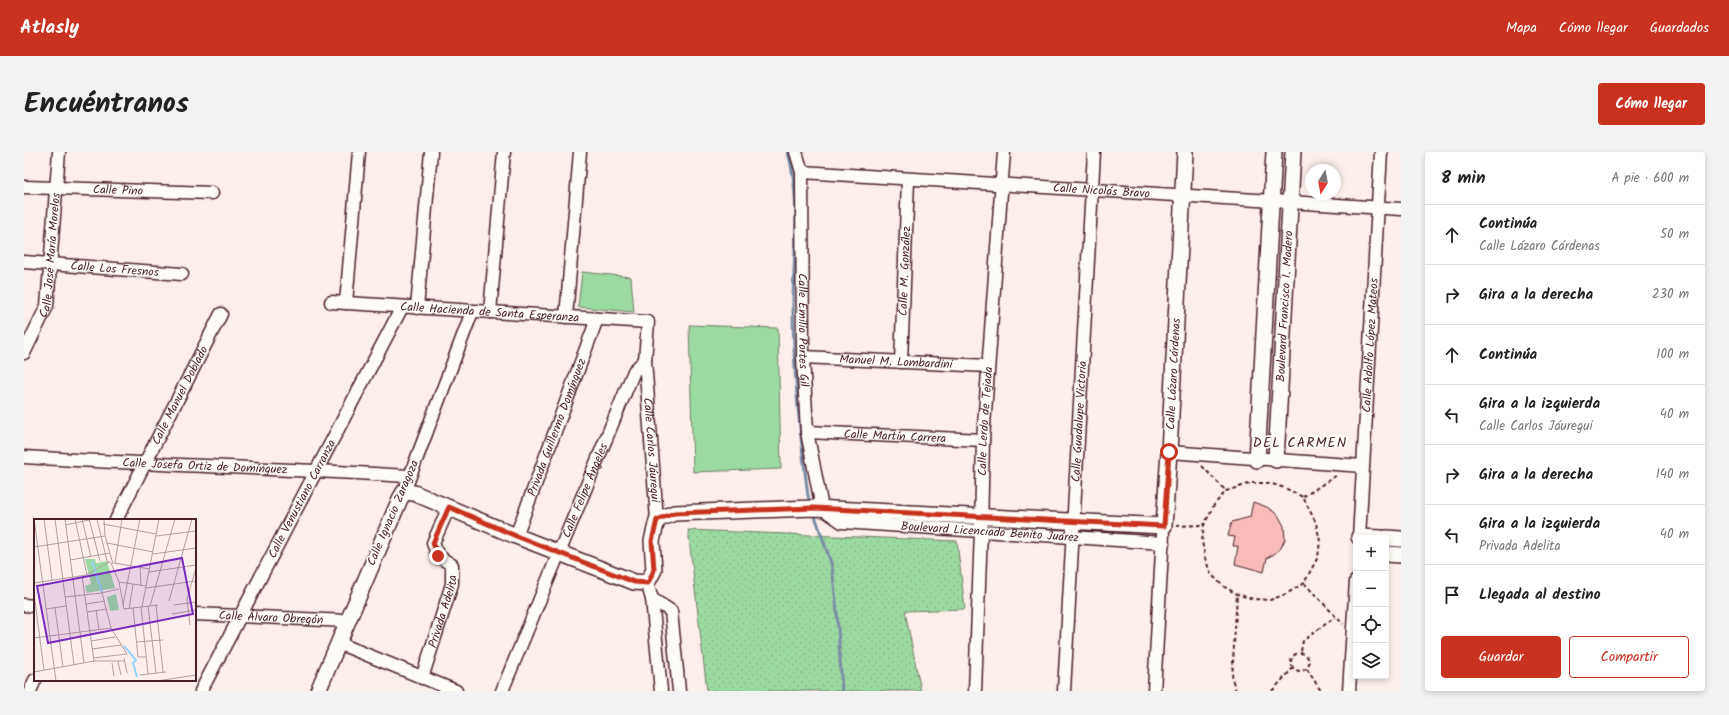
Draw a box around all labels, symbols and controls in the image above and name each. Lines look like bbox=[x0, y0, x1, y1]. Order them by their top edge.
text: Atlasly bbox=[20, 13, 79, 43]
text: Mapa bbox=[1506, 17, 1537, 39]
text: Cómo llegar bbox=[1559, 17, 1628, 39]
text: Guardados bbox=[1650, 17, 1709, 39]
text: Encuéntranos bbox=[24, 82, 189, 127]
button: Cómo llegar bbox=[1598, 83, 1705, 125]
north arrow bbox=[1305, 164, 1341, 200]
text: 8 min bbox=[1441, 165, 1485, 192]
text: A pie · 600 m bbox=[1611, 168, 1689, 189]
street label: Calle Nicolás Bravo bbox=[1052, 178, 1150, 203]
street label: Calle Pino bbox=[93, 180, 143, 200]
street label: Calle José María Morelos bbox=[33, 192, 65, 321]
text: Continúa bbox=[1479, 212, 1537, 236]
icon: ahead bbox=[1441, 224, 1463, 246]
text: 50 m bbox=[1660, 224, 1689, 245]
street label: Calle M. González bbox=[893, 226, 916, 316]
street label: Boulevard Francisco I. Madero bbox=[1271, 230, 1298, 382]
text: Calle Lázaro Cárdenas bbox=[1479, 236, 1600, 257]
street label: Calle Los Fresnos bbox=[70, 256, 160, 282]
street label: Calle Emilio Portes Gil bbox=[793, 273, 814, 387]
street label: Calle Adolfo López Mateos bbox=[1357, 278, 1383, 413]
text: Gira a la derecha bbox=[1479, 283, 1593, 307]
icon: right bbox=[1441, 284, 1463, 306]
text: 230 m bbox=[1652, 284, 1689, 305]
street label: Calle Hacienda de Santa Esperanza bbox=[400, 297, 580, 327]
street label: Calle Lázaro Cárdenas bbox=[1161, 318, 1186, 430]
street label: Calle Manuel Doblado bbox=[146, 342, 213, 448]
text: Continúa bbox=[1479, 343, 1537, 367]
icon: ahead bbox=[1441, 344, 1463, 366]
text: 100 m bbox=[1656, 344, 1689, 365]
street label: Manuel M. Lombardini bbox=[839, 349, 954, 374]
street label: Privada Guillermo Domínguez bbox=[522, 356, 591, 499]
street label: Calle Guadalupe Victoria bbox=[1066, 360, 1092, 482]
street label: Calle Lerdo de Tejada bbox=[973, 365, 998, 476]
text: Gira a la izquierda bbox=[1479, 392, 1600, 416]
street label: Calle Carlos Jáuregui bbox=[638, 397, 665, 504]
icon: left bbox=[1441, 404, 1463, 426]
text: 40 m bbox=[1660, 404, 1689, 425]
text: Calle Carlos Jáuregui bbox=[1479, 416, 1592, 437]
street label: Calle Martín Carrera bbox=[843, 424, 947, 448]
district label: DEL CARMEN bbox=[1253, 432, 1347, 454]
street label: Calle Venustiano Carranza bbox=[263, 436, 341, 561]
street label: Calle Felipe Ángeles bbox=[557, 440, 613, 541]
route start bbox=[1160, 443, 1178, 461]
street label: Calle Josefa Ortiz de Domínguez bbox=[122, 453, 288, 479]
street label: Calle Ignacio Zaragoza bbox=[362, 457, 424, 569]
text: Gira a la derecha bbox=[1479, 463, 1593, 487]
icon: right bbox=[1441, 464, 1463, 486]
text: 140 m bbox=[1656, 464, 1689, 485]
text: Gira a la izquierda bbox=[1479, 512, 1600, 536]
street label: Boulevard Licenciado Benito Juárez bbox=[900, 516, 1079, 547]
inset map bbox=[34, 519, 196, 681]
icon: left bbox=[1441, 524, 1463, 546]
text: 40 m bbox=[1660, 524, 1689, 545]
map controls bbox=[1353, 535, 1389, 679]
button: + bbox=[1353, 535, 1389, 571]
text: Privada Adelita bbox=[1479, 536, 1560, 557]
route end bbox=[429, 547, 447, 565]
button: − bbox=[1353, 571, 1389, 607]
street label: Privada Adelita bbox=[423, 575, 462, 650]
text: Llegada al destino bbox=[1479, 583, 1601, 607]
icon: arrive bbox=[1441, 584, 1463, 606]
street label: Calle Álvaro Obregón bbox=[218, 606, 324, 629]
button: locate bbox=[1353, 607, 1389, 643]
button: Guardar bbox=[1441, 636, 1561, 678]
button: Compartir bbox=[1569, 636, 1689, 678]
button: layers bbox=[1353, 643, 1389, 679]

